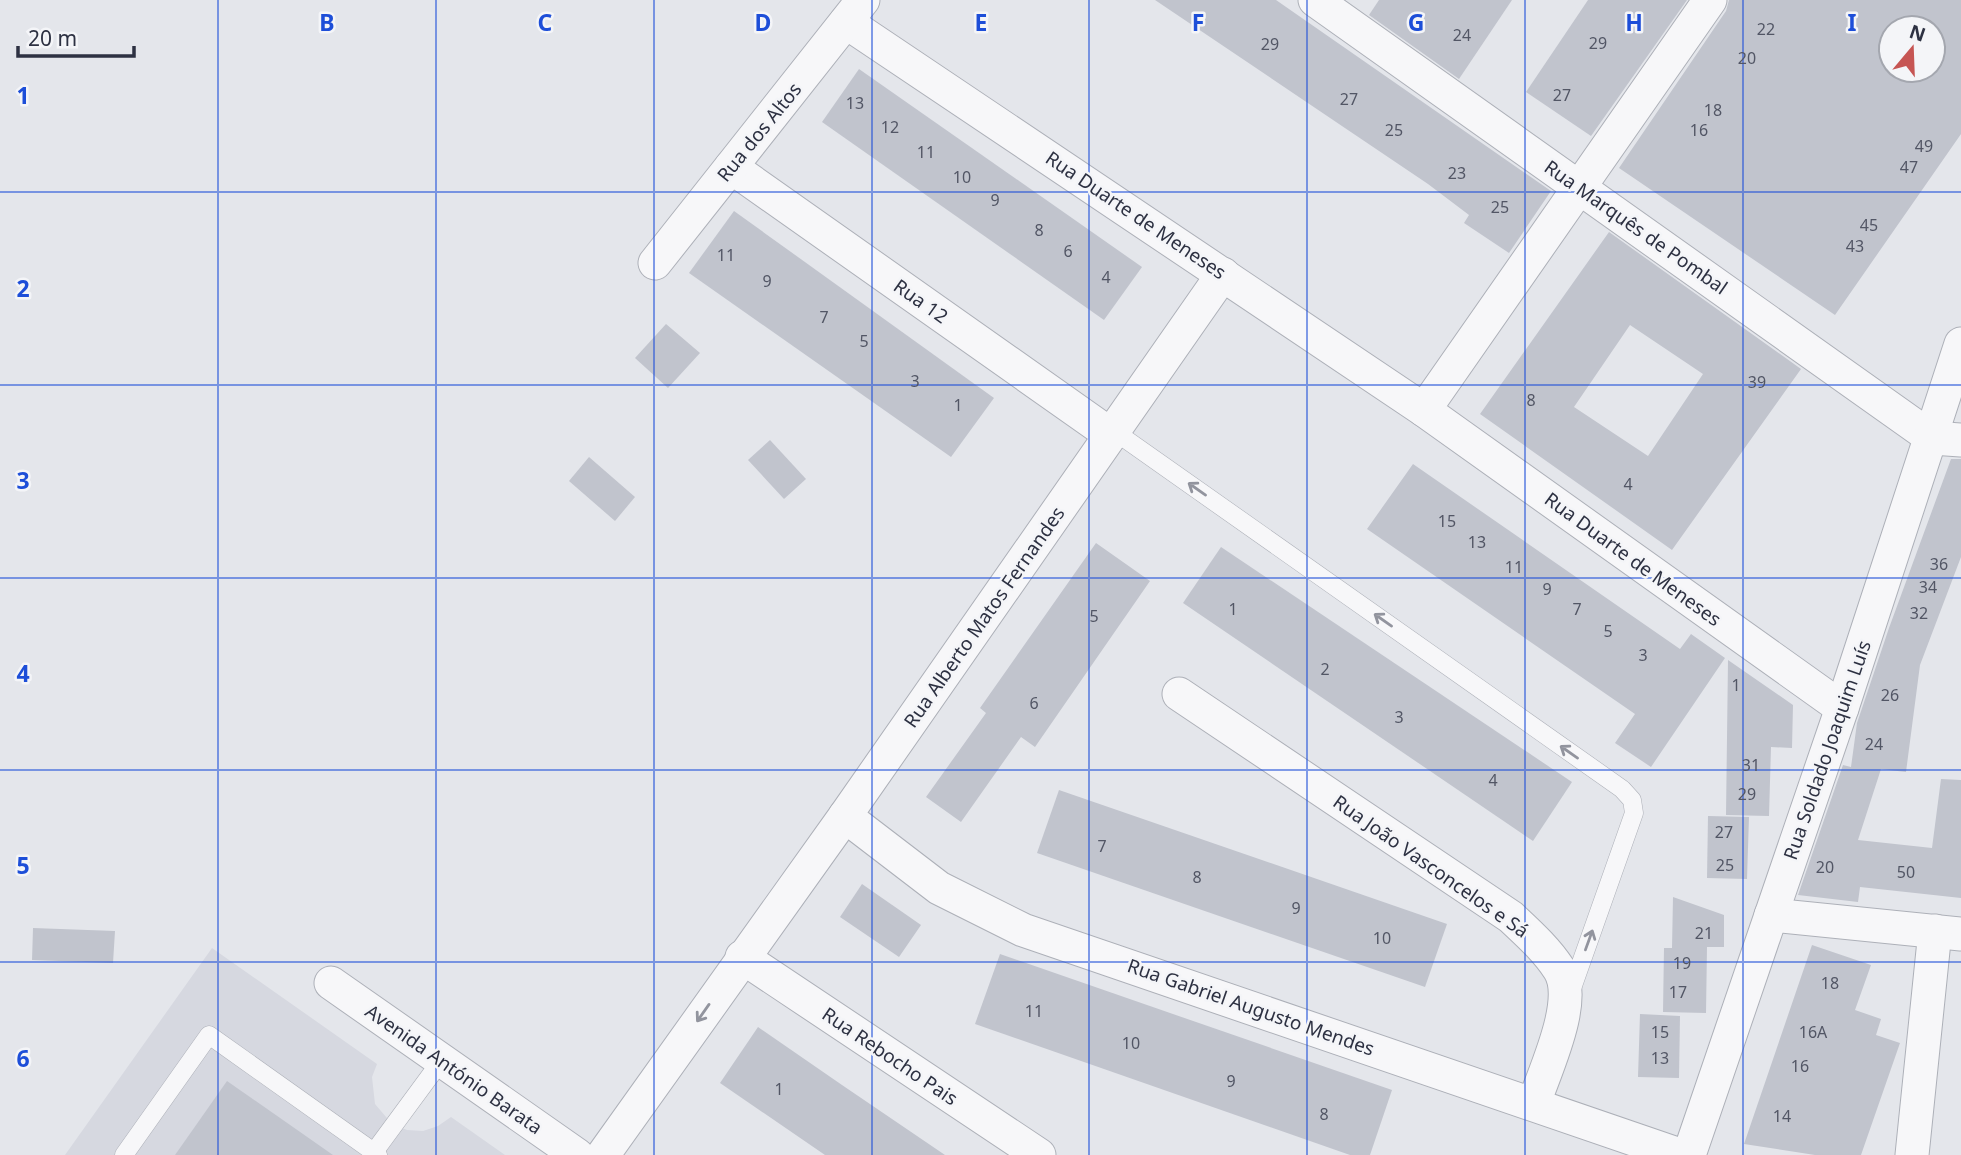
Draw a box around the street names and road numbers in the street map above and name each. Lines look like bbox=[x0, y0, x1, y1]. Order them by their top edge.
street label: Rua dos Altos bbox=[711, 77, 807, 187]
street label: Rua Duarte de Meneses bbox=[1041, 145, 1231, 285]
street label: Rua Marquês de Pombal bbox=[1539, 154, 1733, 300]
street label: Rua 12 bbox=[889, 273, 953, 329]
street label: Rua Duarte de Meneses bbox=[1539, 486, 1727, 632]
street label: Rua Alberto Matos Fernandes bbox=[898, 501, 1070, 733]
street label: Rua Soldado Joaquim Luís bbox=[1777, 637, 1877, 863]
street label: Rua João Vasconcelos e Sá bbox=[1328, 789, 1534, 943]
street label: Rua Gabriel Augusto Mendes bbox=[1124, 952, 1378, 1062]
street label: Avenida António Barata bbox=[360, 998, 548, 1140]
street label: Rua Rebocho Pais bbox=[817, 1001, 963, 1111]

